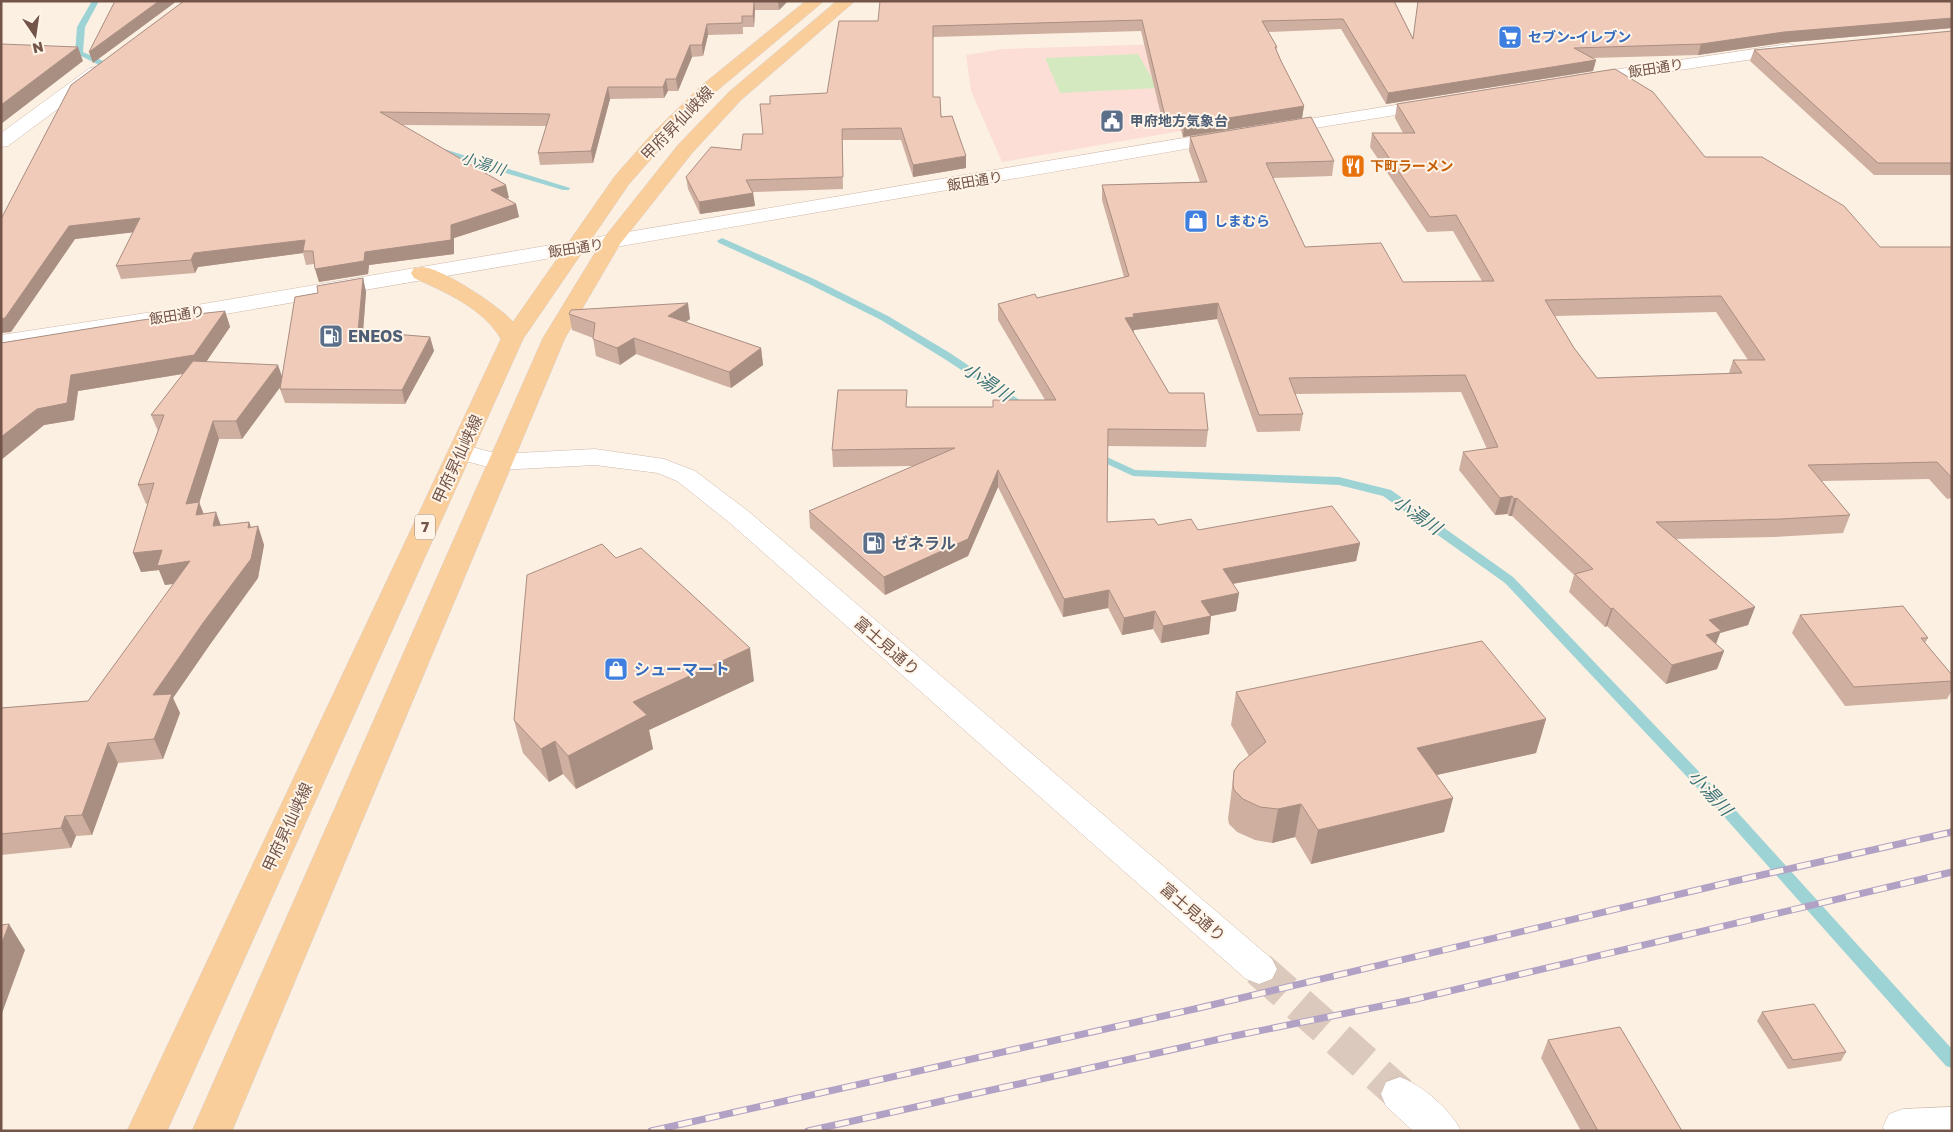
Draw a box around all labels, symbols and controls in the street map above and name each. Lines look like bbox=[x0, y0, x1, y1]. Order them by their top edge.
north arrow bbox=[10, 10, 60, 60]
supermarket icon: セブン-イレブン bbox=[1497, 24, 1523, 50]
place label: セブン-イレブン bbox=[1528, 28, 1631, 45]
text: N bbox=[31, 39, 45, 58]
street label: 飯田通り bbox=[1627, 55, 1685, 80]
street label: 甲府昇仙峡線 bbox=[636, 82, 718, 164]
public building icon: 甲府地方気象台 bbox=[1099, 108, 1125, 134]
place label: 甲府地方気象台 bbox=[1130, 112, 1228, 129]
water label: 小湯川 bbox=[459, 148, 509, 179]
restaurant icon: 下町ラーメン bbox=[1340, 153, 1366, 179]
place label: 下町ラーメン bbox=[1370, 157, 1453, 174]
street label: 飯田通り bbox=[946, 167, 1004, 194]
shop icon: しまむら bbox=[1183, 208, 1209, 234]
place label: しまむら bbox=[1214, 212, 1270, 229]
street label: 飯田通り bbox=[547, 235, 605, 260]
street label: 飯田通り bbox=[148, 302, 206, 327]
fuel station icon: ENEOS bbox=[318, 323, 344, 349]
place label: ENEOS bbox=[348, 326, 403, 346]
water label: 小湯川 bbox=[959, 357, 1018, 407]
street label: 甲府昇仙峡線 bbox=[428, 411, 486, 507]
water label: 小湯川 bbox=[1389, 490, 1448, 540]
road number: 7 bbox=[415, 514, 435, 540]
fuel station icon: ゼネラル bbox=[861, 530, 887, 556]
place label: ゼネラル bbox=[892, 533, 956, 553]
street label: 富士見通り bbox=[850, 612, 924, 680]
shop icon: シューマート bbox=[603, 656, 629, 682]
place label: シューマート bbox=[634, 659, 730, 679]
water label: 小湯川 bbox=[1684, 765, 1739, 821]
street label: 甲府昇仙峡線 bbox=[258, 779, 316, 875]
street label: 富士見通り bbox=[1156, 878, 1230, 946]

